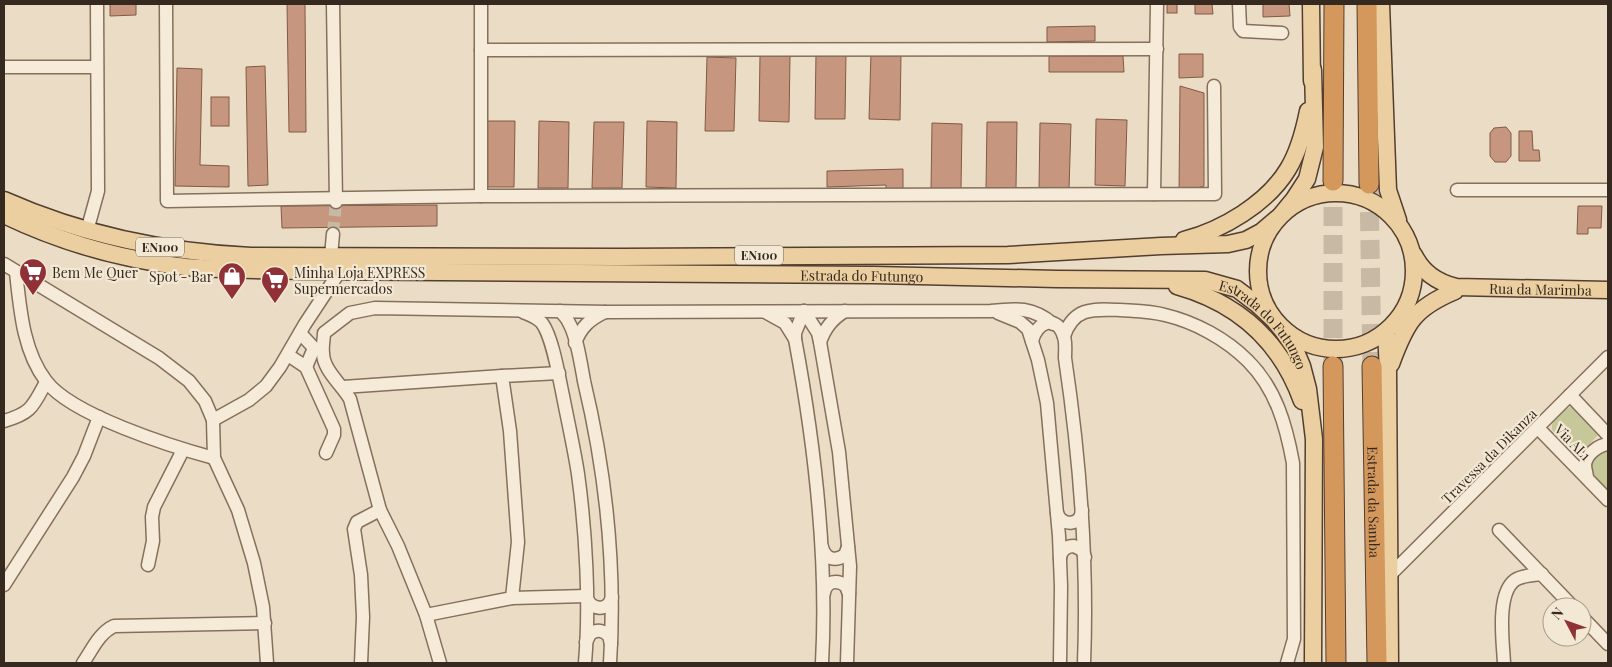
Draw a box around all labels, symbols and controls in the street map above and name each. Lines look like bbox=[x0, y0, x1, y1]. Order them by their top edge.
road number: EN100 bbox=[136, 238, 184, 256]
road number: EN100 bbox=[735, 246, 783, 264]
supermarket icon: Bem Me Quer bbox=[18, 257, 48, 296]
shop icon: Spot - Bar bbox=[217, 261, 247, 300]
place label: Bem Me Quer bbox=[52, 263, 139, 282]
place label: Minha Loja EXPRESS Supermercados bbox=[294, 263, 425, 298]
supermarket icon: Minha Loja EXPRESS Supermercados bbox=[260, 265, 290, 304]
street label: Estrada do Futungo bbox=[800, 265, 924, 286]
place label: Spot - Bar bbox=[149, 267, 214, 286]
street label: Estrada do Futungo bbox=[1217, 275, 1312, 372]
street label: Rua da Marimba bbox=[1489, 278, 1592, 299]
street label: Travessa da Dikanza bbox=[1437, 404, 1541, 508]
street label: Via AL1 bbox=[1550, 419, 1595, 464]
street label: Estrada da Samba bbox=[1364, 446, 1385, 558]
north arrow bbox=[1542, 597, 1592, 647]
text: N bbox=[1546, 603, 1567, 623]

